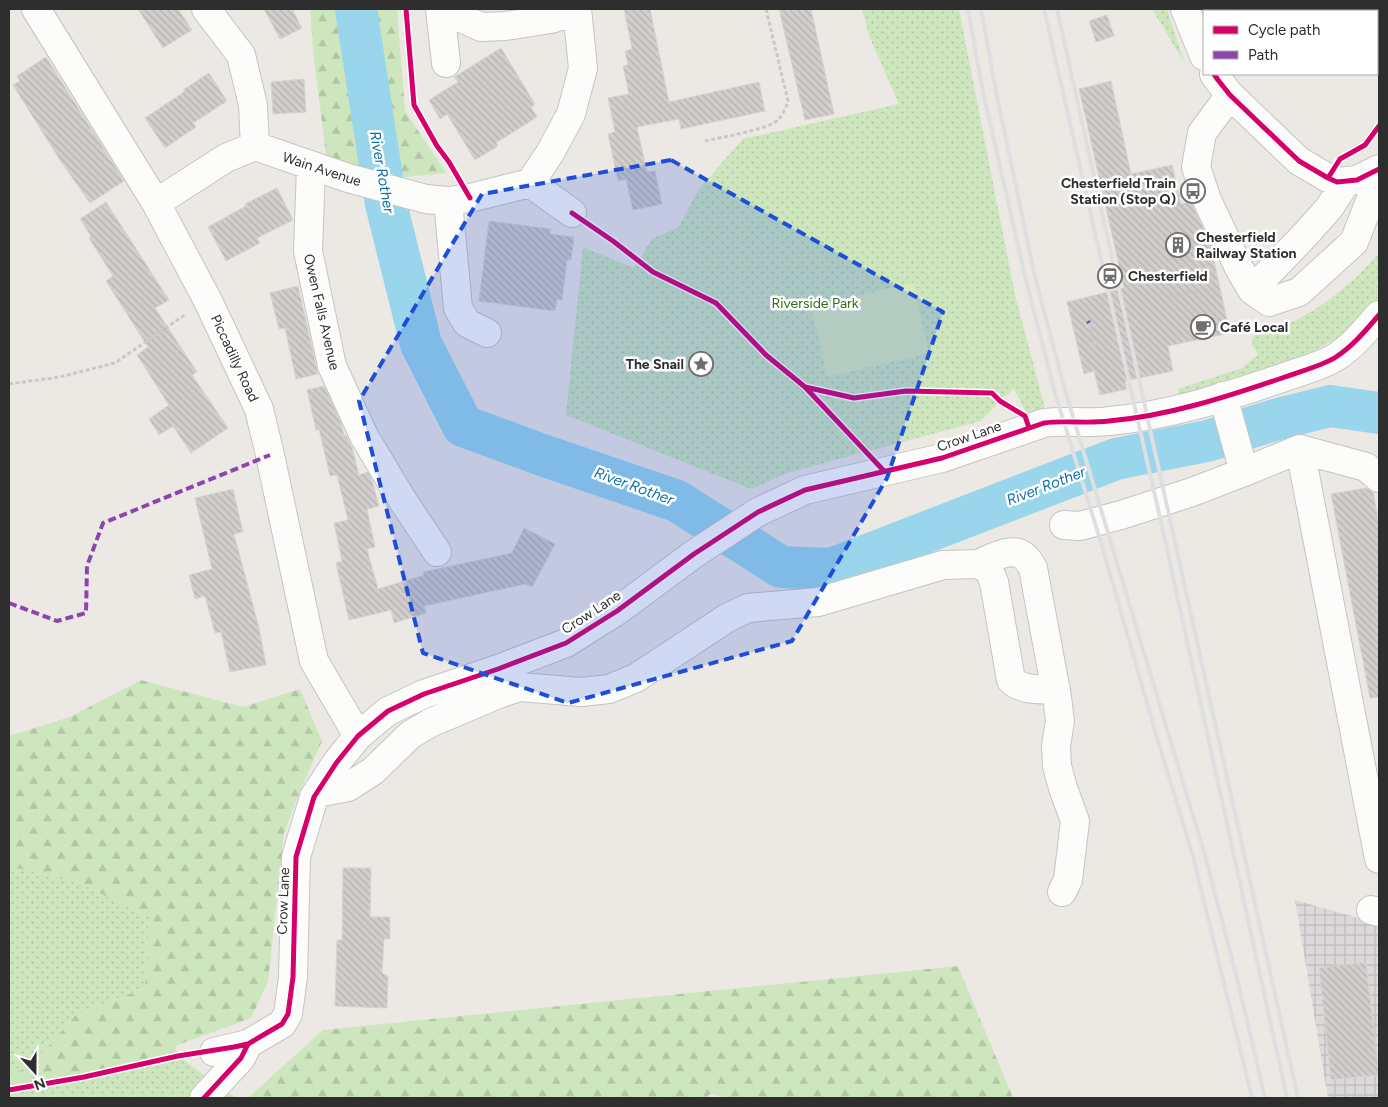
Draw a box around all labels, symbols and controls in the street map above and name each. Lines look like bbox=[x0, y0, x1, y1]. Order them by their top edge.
legend bbox=[1203, 10, 1378, 75]
text: Cycle path bbox=[1248, 21, 1320, 39]
text: Path bbox=[1248, 46, 1278, 64]
water label: River Rother bbox=[366, 130, 398, 215]
street label: Wain Avenue bbox=[280, 149, 364, 190]
place label: Chesterfield Train Station (Stop Q) bbox=[1061, 175, 1176, 208]
bus stop icon: Chesterfield Train Station (Stop Q) bbox=[1180, 178, 1206, 204]
place label: Chesterfield Railway Station bbox=[1196, 229, 1297, 262]
building icon: Chesterfield Railway Station bbox=[1165, 232, 1191, 258]
street label: Owen Falls Avenue bbox=[300, 252, 343, 372]
station icon: Chesterfield bbox=[1097, 263, 1123, 289]
place label: Chesterfield bbox=[1128, 268, 1208, 285]
park label: Riverside Park bbox=[771, 295, 859, 312]
street label: Piccadilly Road bbox=[207, 312, 262, 405]
cafe icon: Café Local bbox=[1190, 314, 1216, 340]
place label: Café Local bbox=[1220, 319, 1288, 336]
place icon: The Snail bbox=[688, 351, 714, 377]
place label: The Snail bbox=[626, 356, 684, 373]
street label: Crow Lane bbox=[935, 417, 1004, 455]
water label: River Rother bbox=[1004, 462, 1089, 509]
water label: River Rother bbox=[592, 463, 677, 509]
street label: Crow Lane bbox=[559, 587, 624, 638]
street label: Crow Lane bbox=[274, 867, 293, 935]
north arrow bbox=[10, 1047, 60, 1097]
text: N bbox=[31, 1074, 48, 1094]

